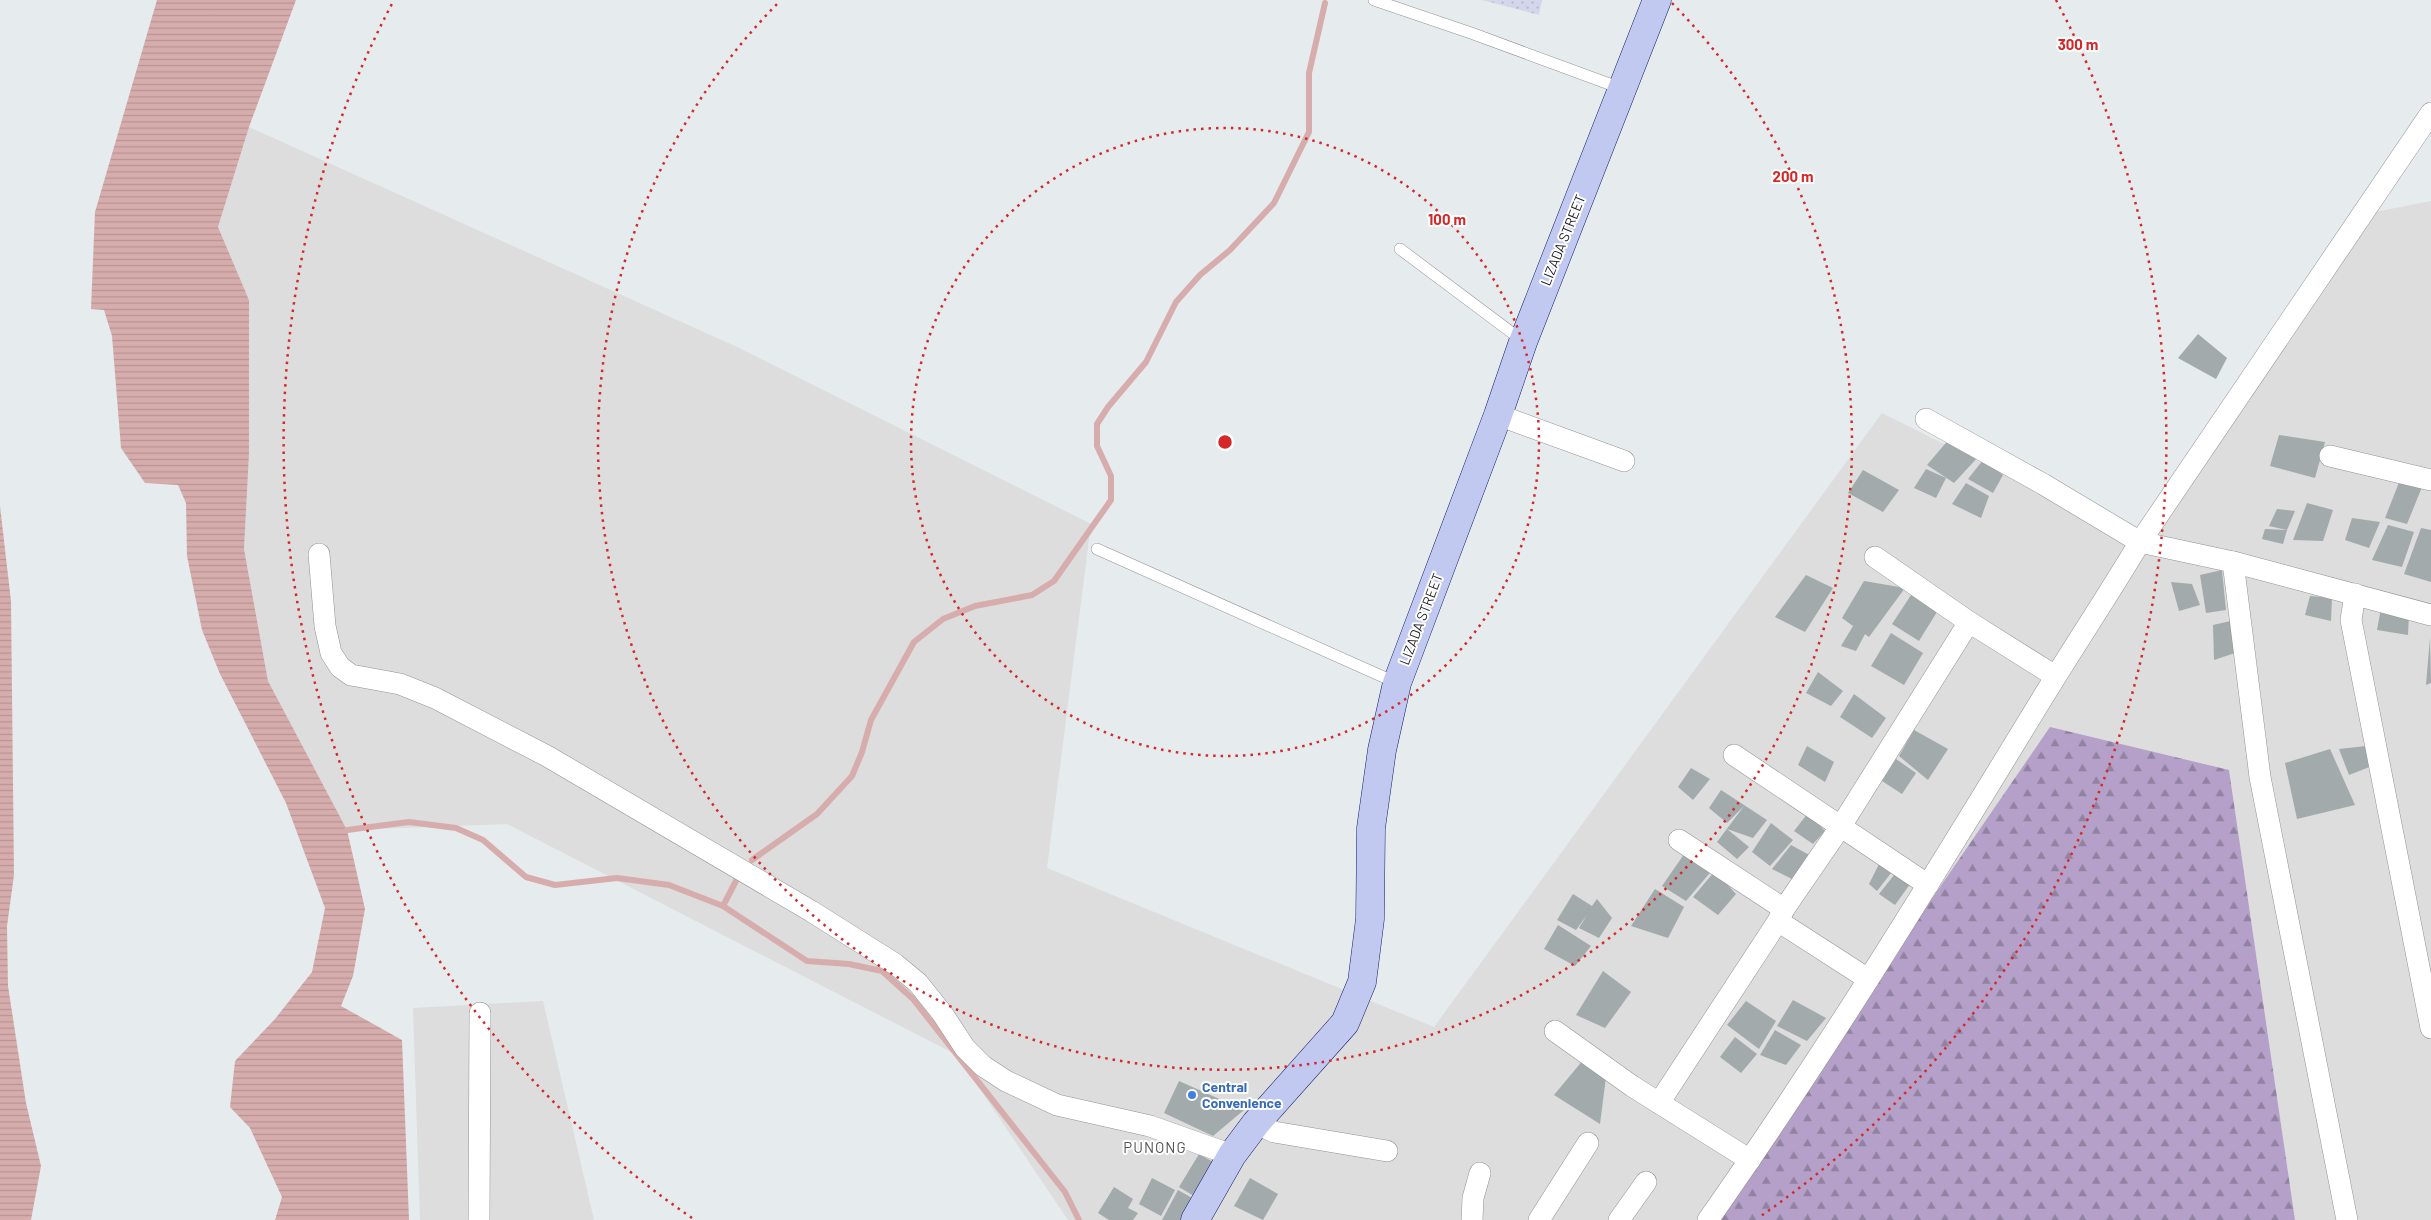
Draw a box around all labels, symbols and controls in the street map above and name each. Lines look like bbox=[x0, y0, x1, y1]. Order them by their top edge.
text: 300 m bbox=[2058, 35, 2098, 53]
text: 200 m bbox=[1772, 167, 1814, 185]
street label: LIZADA STREET bbox=[1537, 192, 1589, 288]
text: 100 m bbox=[1428, 210, 1466, 228]
centre of rings bbox=[1216, 433, 1234, 451]
street label: LIZADA STREET bbox=[1395, 571, 1446, 667]
place label: Central Convenience bbox=[1202, 1078, 1282, 1111]
marker: Central Convenience bbox=[1186, 1089, 1198, 1101]
district label: PUNONG bbox=[1123, 1138, 1187, 1156]

